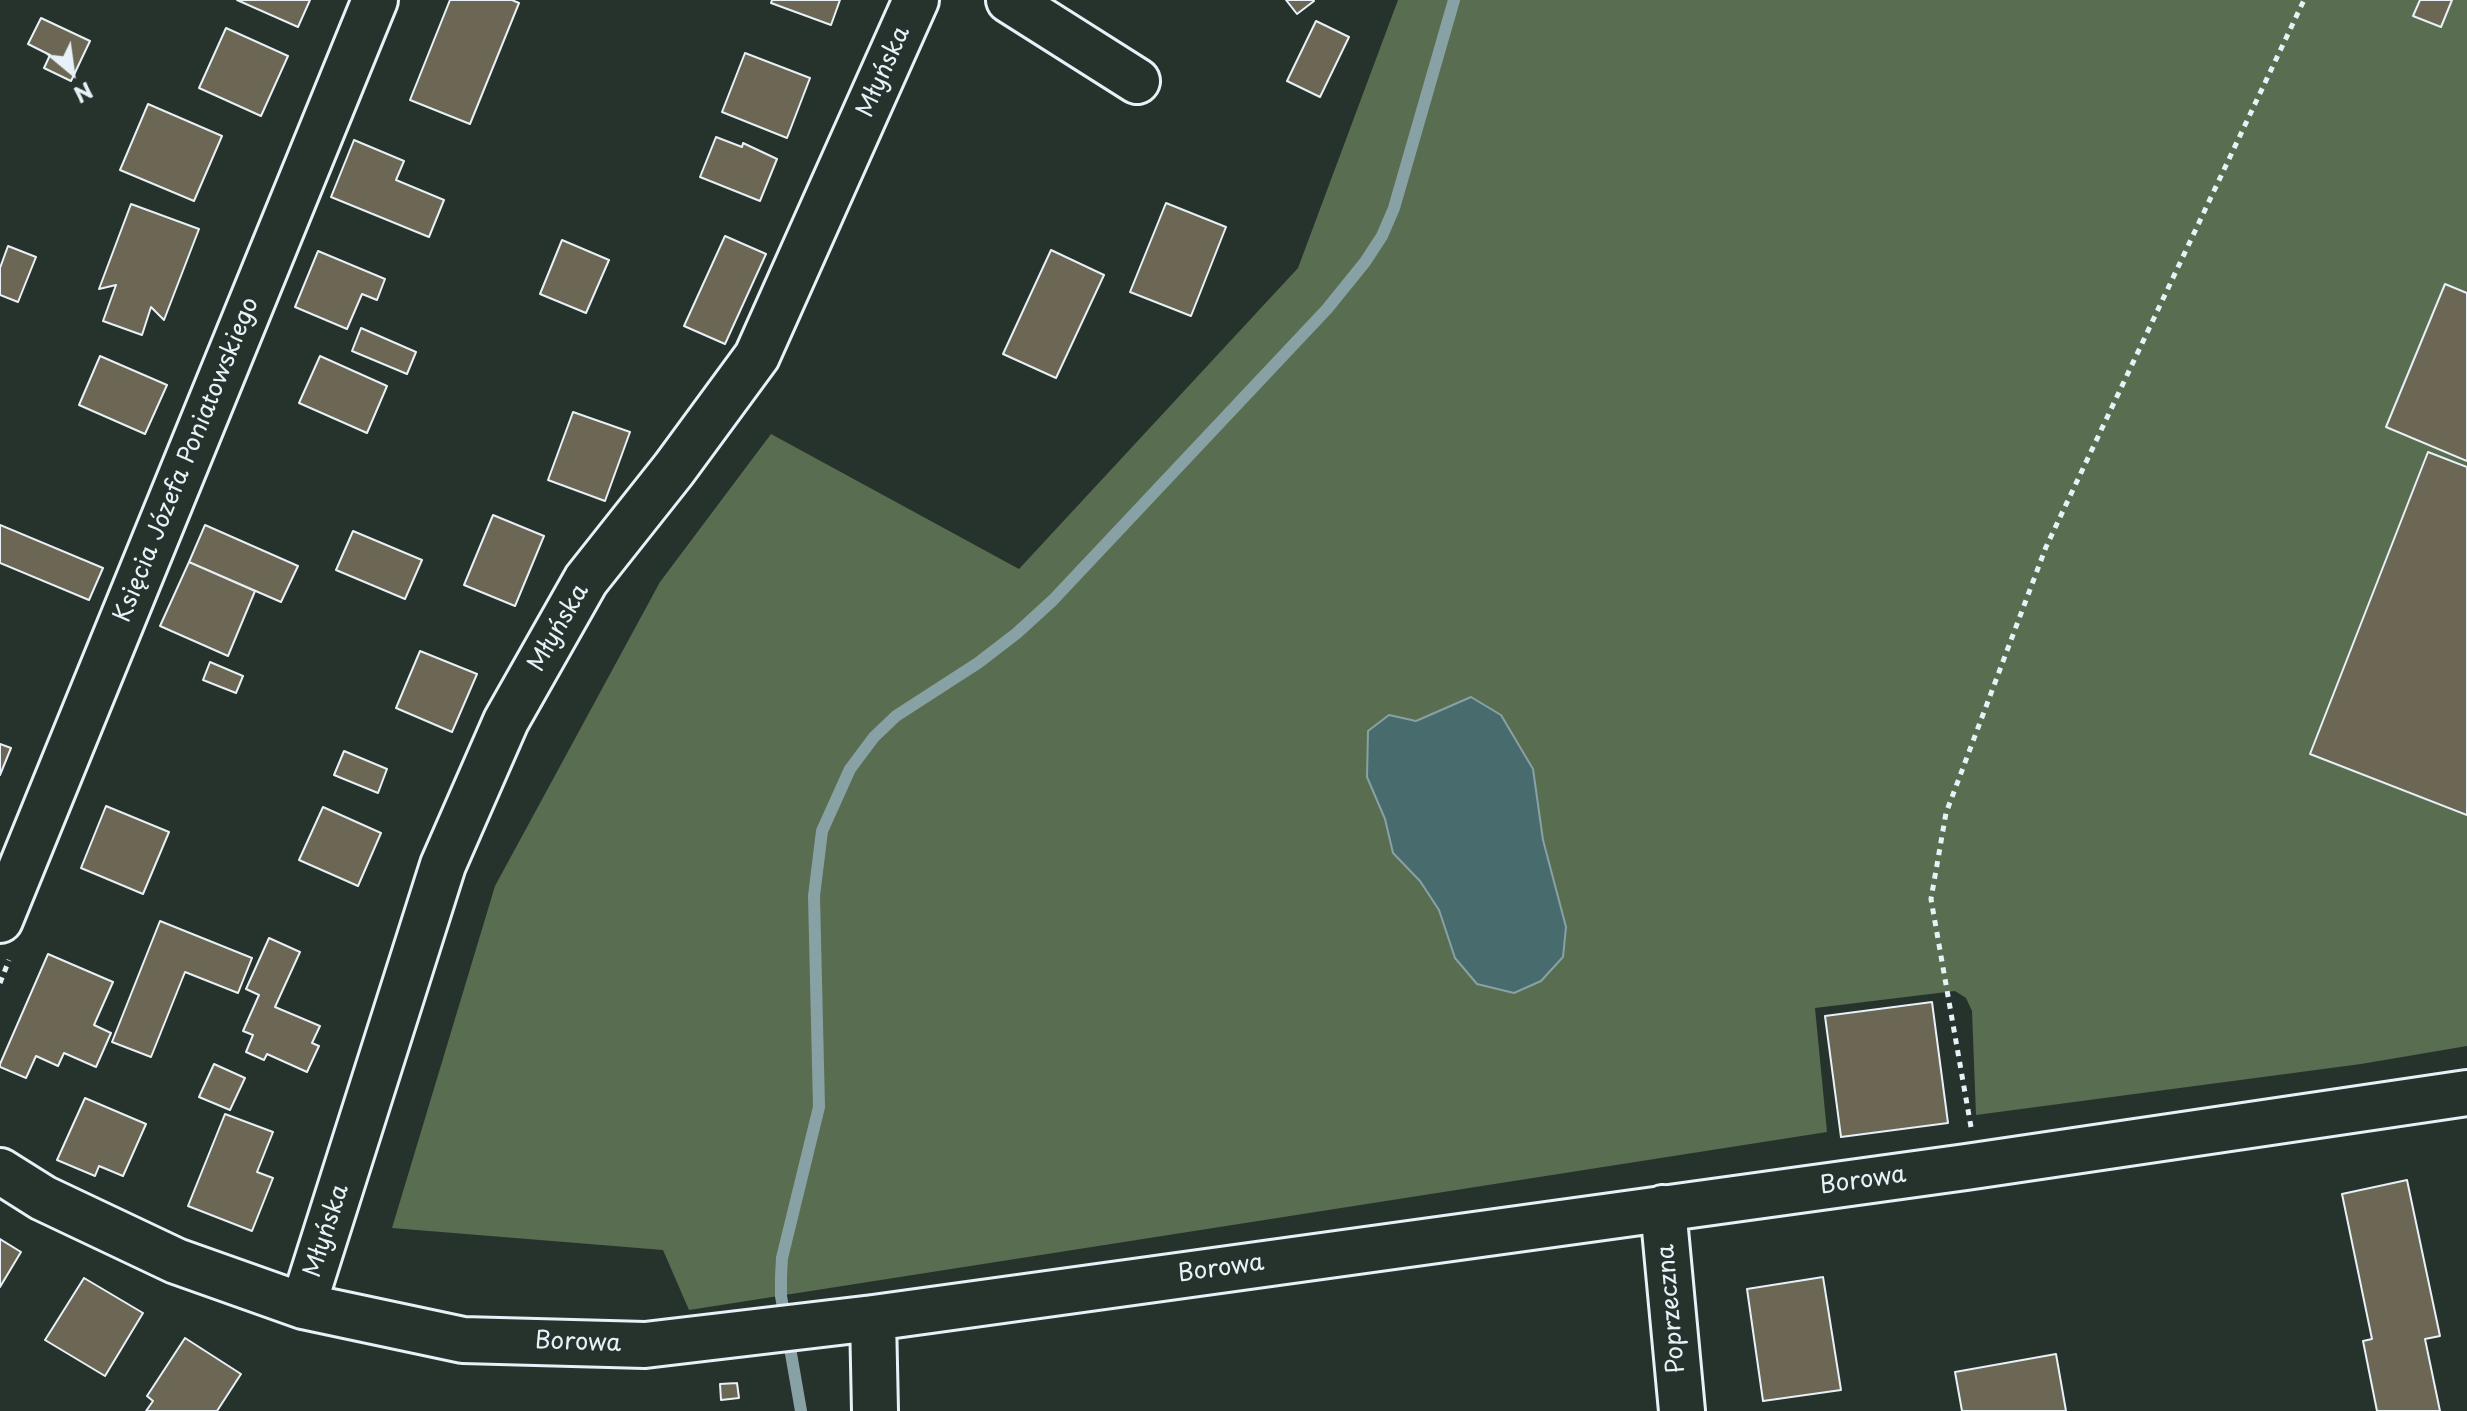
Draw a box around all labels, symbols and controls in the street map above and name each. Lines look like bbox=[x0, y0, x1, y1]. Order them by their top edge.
street label: Młyńska bbox=[851, 22, 917, 122]
north arrow bbox=[32, 32, 112, 112]
text: N bbox=[68, 75, 100, 112]
street label: Księcia Józefa Poniatowskiego bbox=[108, 293, 266, 627]
street label: Młyńska bbox=[522, 579, 596, 677]
street label: Borowa bbox=[1818, 1161, 1908, 1201]
street label: Młyńska bbox=[298, 1181, 356, 1281]
street label: Poprzeczna bbox=[1652, 1243, 1692, 1375]
street label: Borowa bbox=[1176, 1249, 1266, 1289]
street label: Borowa bbox=[534, 1327, 622, 1359]

